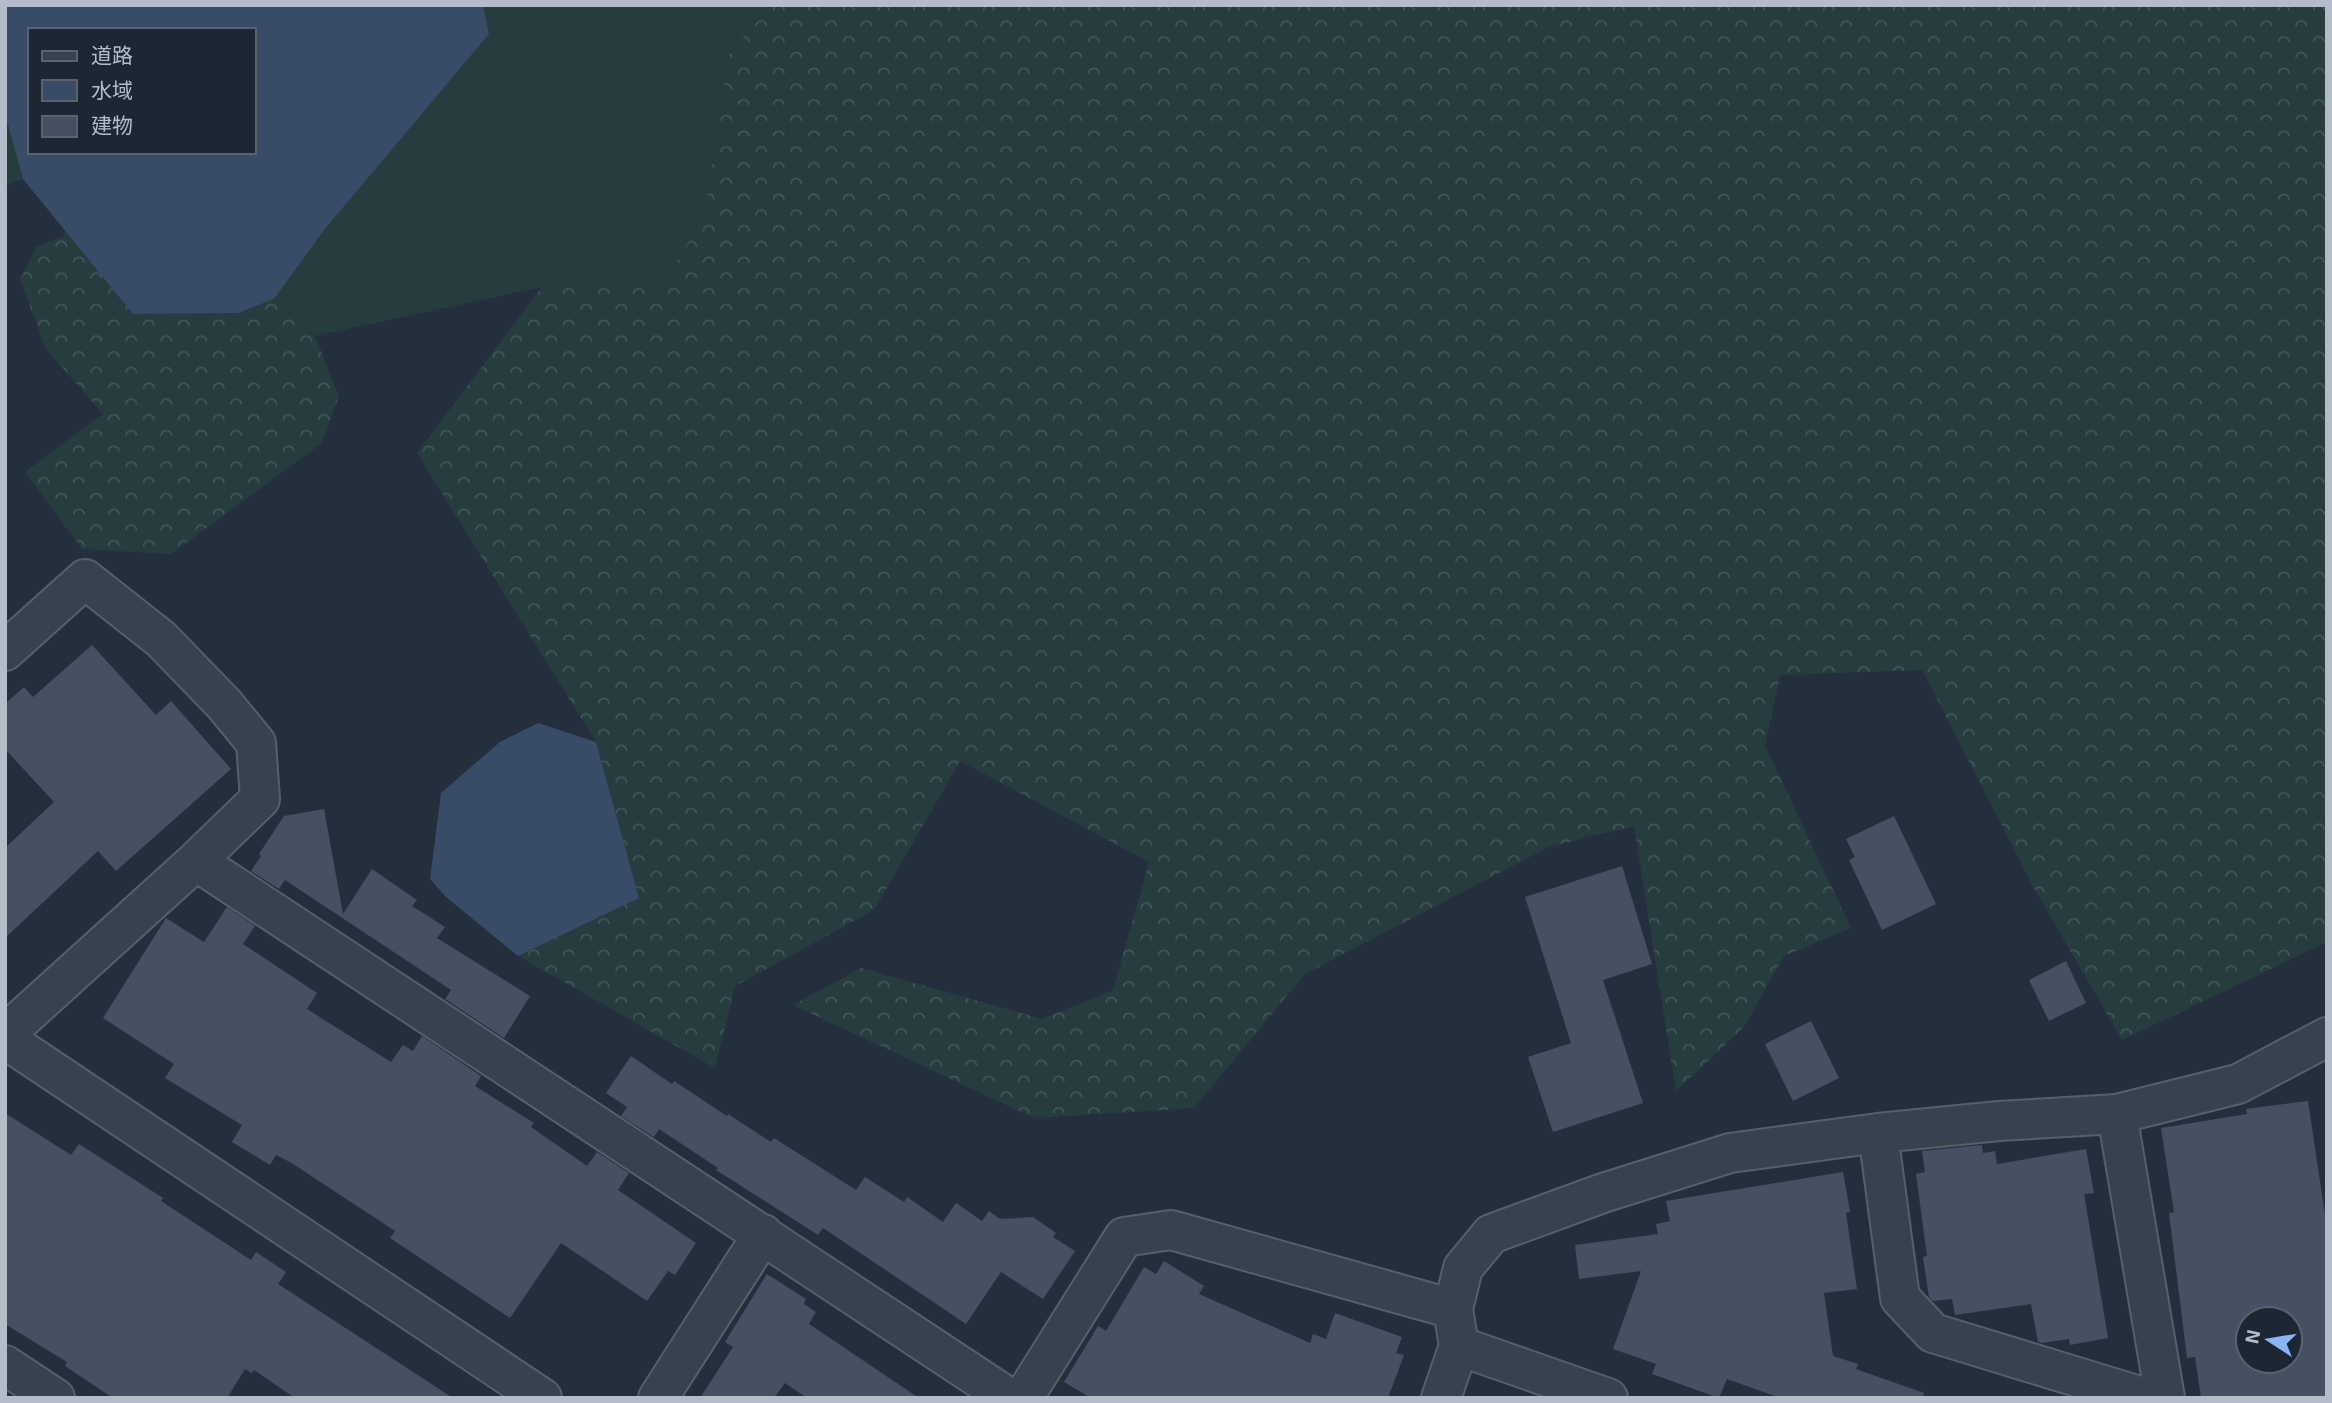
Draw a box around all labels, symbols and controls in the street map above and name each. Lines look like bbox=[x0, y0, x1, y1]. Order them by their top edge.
legend bbox=[28, 28, 256, 154]
text: 道路 bbox=[91, 42, 133, 67]
text: 水域 bbox=[91, 77, 133, 102]
text: 建物 bbox=[91, 112, 133, 137]
north arrow bbox=[2234, 1305, 2304, 1375]
text: N bbox=[2239, 1327, 2265, 1345]

